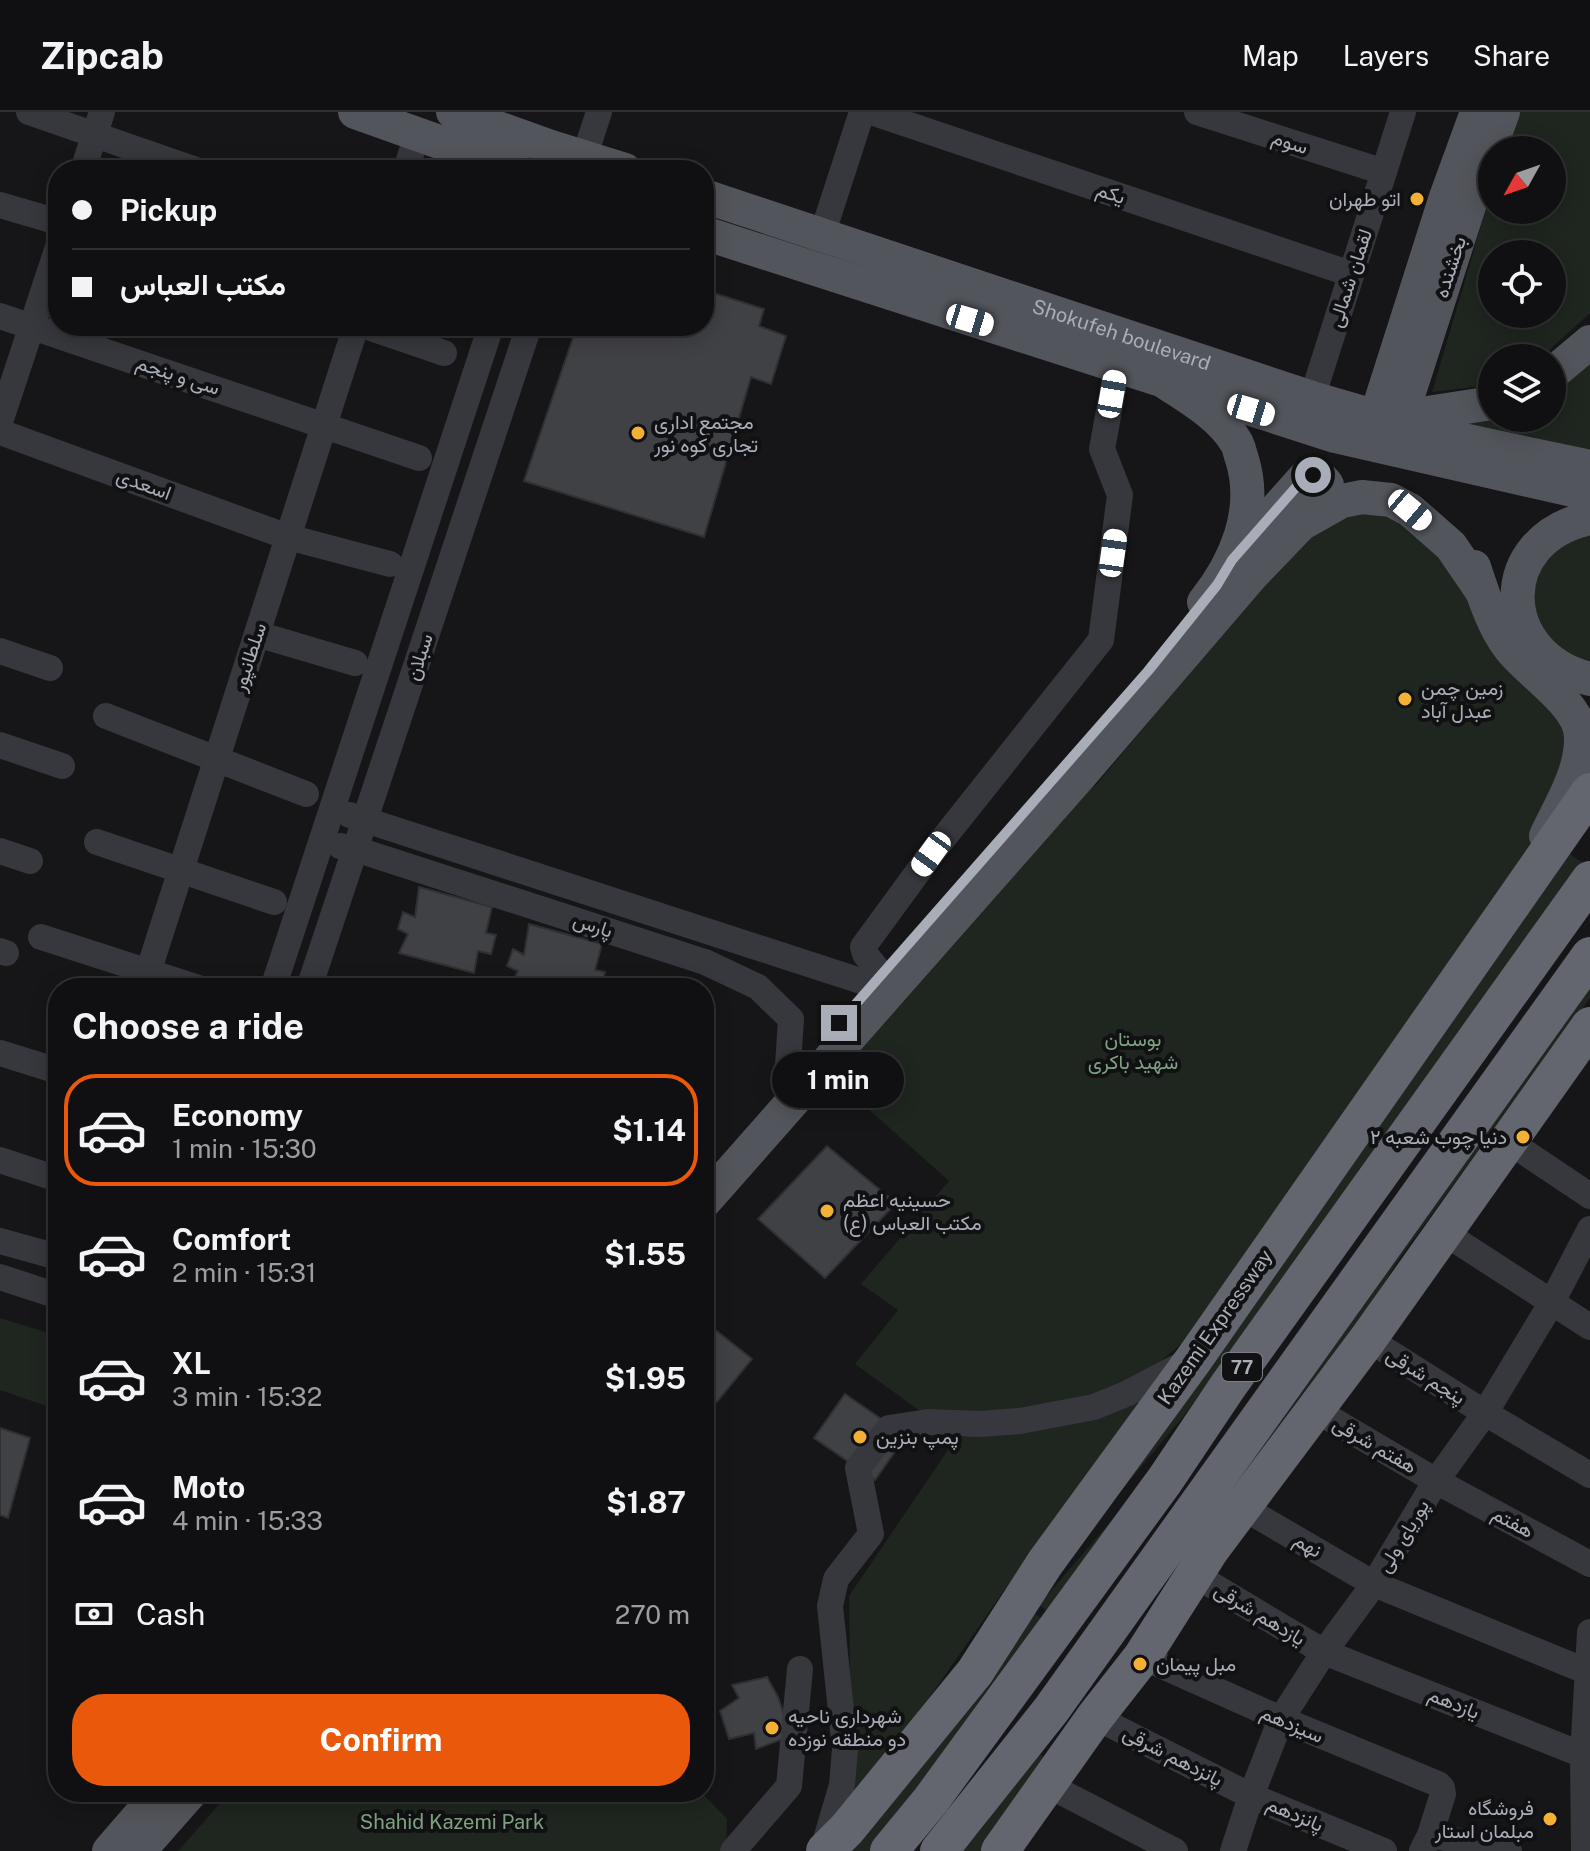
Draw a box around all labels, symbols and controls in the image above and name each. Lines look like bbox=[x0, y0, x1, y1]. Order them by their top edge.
text: Zipcab bbox=[40, 33, 164, 78]
text: Map bbox=[1242, 39, 1299, 72]
text: Layers bbox=[1343, 39, 1429, 72]
text: Share bbox=[1473, 39, 1550, 72]
street label: سوم bbox=[1269, 125, 1311, 160]
north arrow bbox=[1478, 136, 1566, 224]
map controls bbox=[1478, 136, 1566, 432]
street label: یکم bbox=[1093, 177, 1129, 210]
place label: اتو طهران bbox=[1329, 187, 1401, 212]
marker: اتو طهران bbox=[1408, 190, 1426, 208]
text: Pickup bbox=[120, 192, 217, 228]
street label: لقمان شمالی bbox=[1323, 226, 1377, 330]
street label: بخشنده bbox=[1429, 233, 1471, 301]
button: locate bbox=[1478, 240, 1566, 328]
text: مکتب العباس bbox=[120, 266, 286, 302]
street label: Shokufeh boulevard bbox=[1029, 294, 1214, 376]
car bbox=[944, 302, 996, 338]
button: layers bbox=[1478, 344, 1566, 432]
street label: سی و پنجم bbox=[132, 350, 223, 402]
car bbox=[1096, 368, 1128, 420]
car bbox=[1225, 392, 1277, 428]
place label: مجتمع اداری تجاری کوه نور bbox=[653, 410, 758, 458]
marker: مجتمع اداری تجاری کوه نور bbox=[629, 424, 647, 442]
route start bbox=[1295, 457, 1331, 493]
street label: اسعدی bbox=[113, 463, 175, 505]
car bbox=[1384, 485, 1436, 535]
car bbox=[1098, 528, 1128, 578]
street label: سلطانپور bbox=[226, 620, 273, 696]
street label: سبلان bbox=[400, 630, 438, 684]
place label: زمین چمن عبدل آباد bbox=[1421, 676, 1503, 723]
marker: زمین چمن عبدل آباد bbox=[1396, 690, 1414, 708]
car bbox=[907, 828, 955, 880]
street label: پارس bbox=[569, 907, 616, 945]
text: Choose a ride bbox=[72, 1005, 304, 1047]
route end bbox=[821, 1005, 857, 1041]
park label: بوستان شهید باکری bbox=[1088, 1027, 1178, 1075]
callout: 1 min bbox=[773, 1051, 905, 1107]
text: 1 min bbox=[807, 1064, 869, 1095]
icon: car bbox=[76, 1094, 148, 1166]
text: Economy bbox=[172, 1097, 303, 1133]
text: $1.14 bbox=[612, 1112, 686, 1148]
place label: دنیا چوب شعبه ۲ bbox=[1370, 1125, 1507, 1151]
marker: دنیا چوب شعبه ۲ bbox=[1514, 1128, 1532, 1146]
text: 1 min · 15:30 bbox=[172, 1133, 317, 1164]
place label: حسینیه اعظم مکتب العباس (ع) bbox=[843, 1188, 982, 1237]
marker: حسینیه اعظم مکتب العباس (ع) bbox=[818, 1202, 836, 1220]
icon: car bbox=[76, 1218, 148, 1290]
text: Comfort bbox=[172, 1221, 291, 1257]
text: $1.55 bbox=[604, 1236, 686, 1272]
street label: Kazemi Expressway bbox=[1152, 1245, 1278, 1409]
text: 2 min · 15:31 bbox=[172, 1257, 316, 1288]
icon: car bbox=[76, 1342, 148, 1414]
street label: پنجم شرقی bbox=[1381, 1342, 1470, 1411]
text: XL bbox=[172, 1345, 211, 1381]
road number: 77 bbox=[1222, 1353, 1262, 1381]
text: $1.95 bbox=[605, 1360, 686, 1396]
text: 3 min · 15:32 bbox=[172, 1381, 322, 1412]
street label: هفتم شرقی bbox=[1328, 1411, 1421, 1479]
place label: پمپ بنزین bbox=[876, 1425, 959, 1451]
marker: پمپ بنزین bbox=[851, 1428, 869, 1446]
icon: car bbox=[76, 1466, 148, 1538]
text: Moto bbox=[172, 1469, 245, 1505]
text: $1.87 bbox=[606, 1484, 686, 1520]
street label: پوریای ولی bbox=[1372, 1495, 1436, 1578]
street label: هفتم bbox=[1488, 1501, 1538, 1544]
text: 4 min · 15:33 bbox=[172, 1505, 323, 1536]
street label: نهم bbox=[1289, 1527, 1326, 1563]
street label: یازدهم شرقی bbox=[1210, 1577, 1310, 1651]
icon: cash bbox=[72, 1592, 116, 1636]
text: Cash bbox=[136, 1596, 205, 1632]
text: 270 m bbox=[615, 1599, 690, 1630]
place label: مبل پیمان bbox=[1156, 1652, 1236, 1678]
marker: مبل پیمان bbox=[1131, 1655, 1149, 1673]
street label: یازدهم bbox=[1425, 1682, 1483, 1725]
button: Confirm bbox=[72, 1694, 690, 1786]
street label: سیزدهم bbox=[1257, 1700, 1327, 1749]
place label: شهرداری ناحیه دو منطقه نوزده bbox=[788, 1704, 906, 1752]
marker: شهرداری ناحیه دو منطقه نوزده bbox=[763, 1719, 781, 1737]
street label: پانزدهم شرقی bbox=[1118, 1721, 1227, 1793]
street label: پانزدهم bbox=[1262, 1791, 1327, 1839]
place label: فروشگاه مبلمان استار bbox=[1434, 1796, 1534, 1844]
park label: Shahid Kazemi Park bbox=[360, 1810, 544, 1834]
marker: فروشگاه مبلمان استار bbox=[1541, 1810, 1559, 1828]

